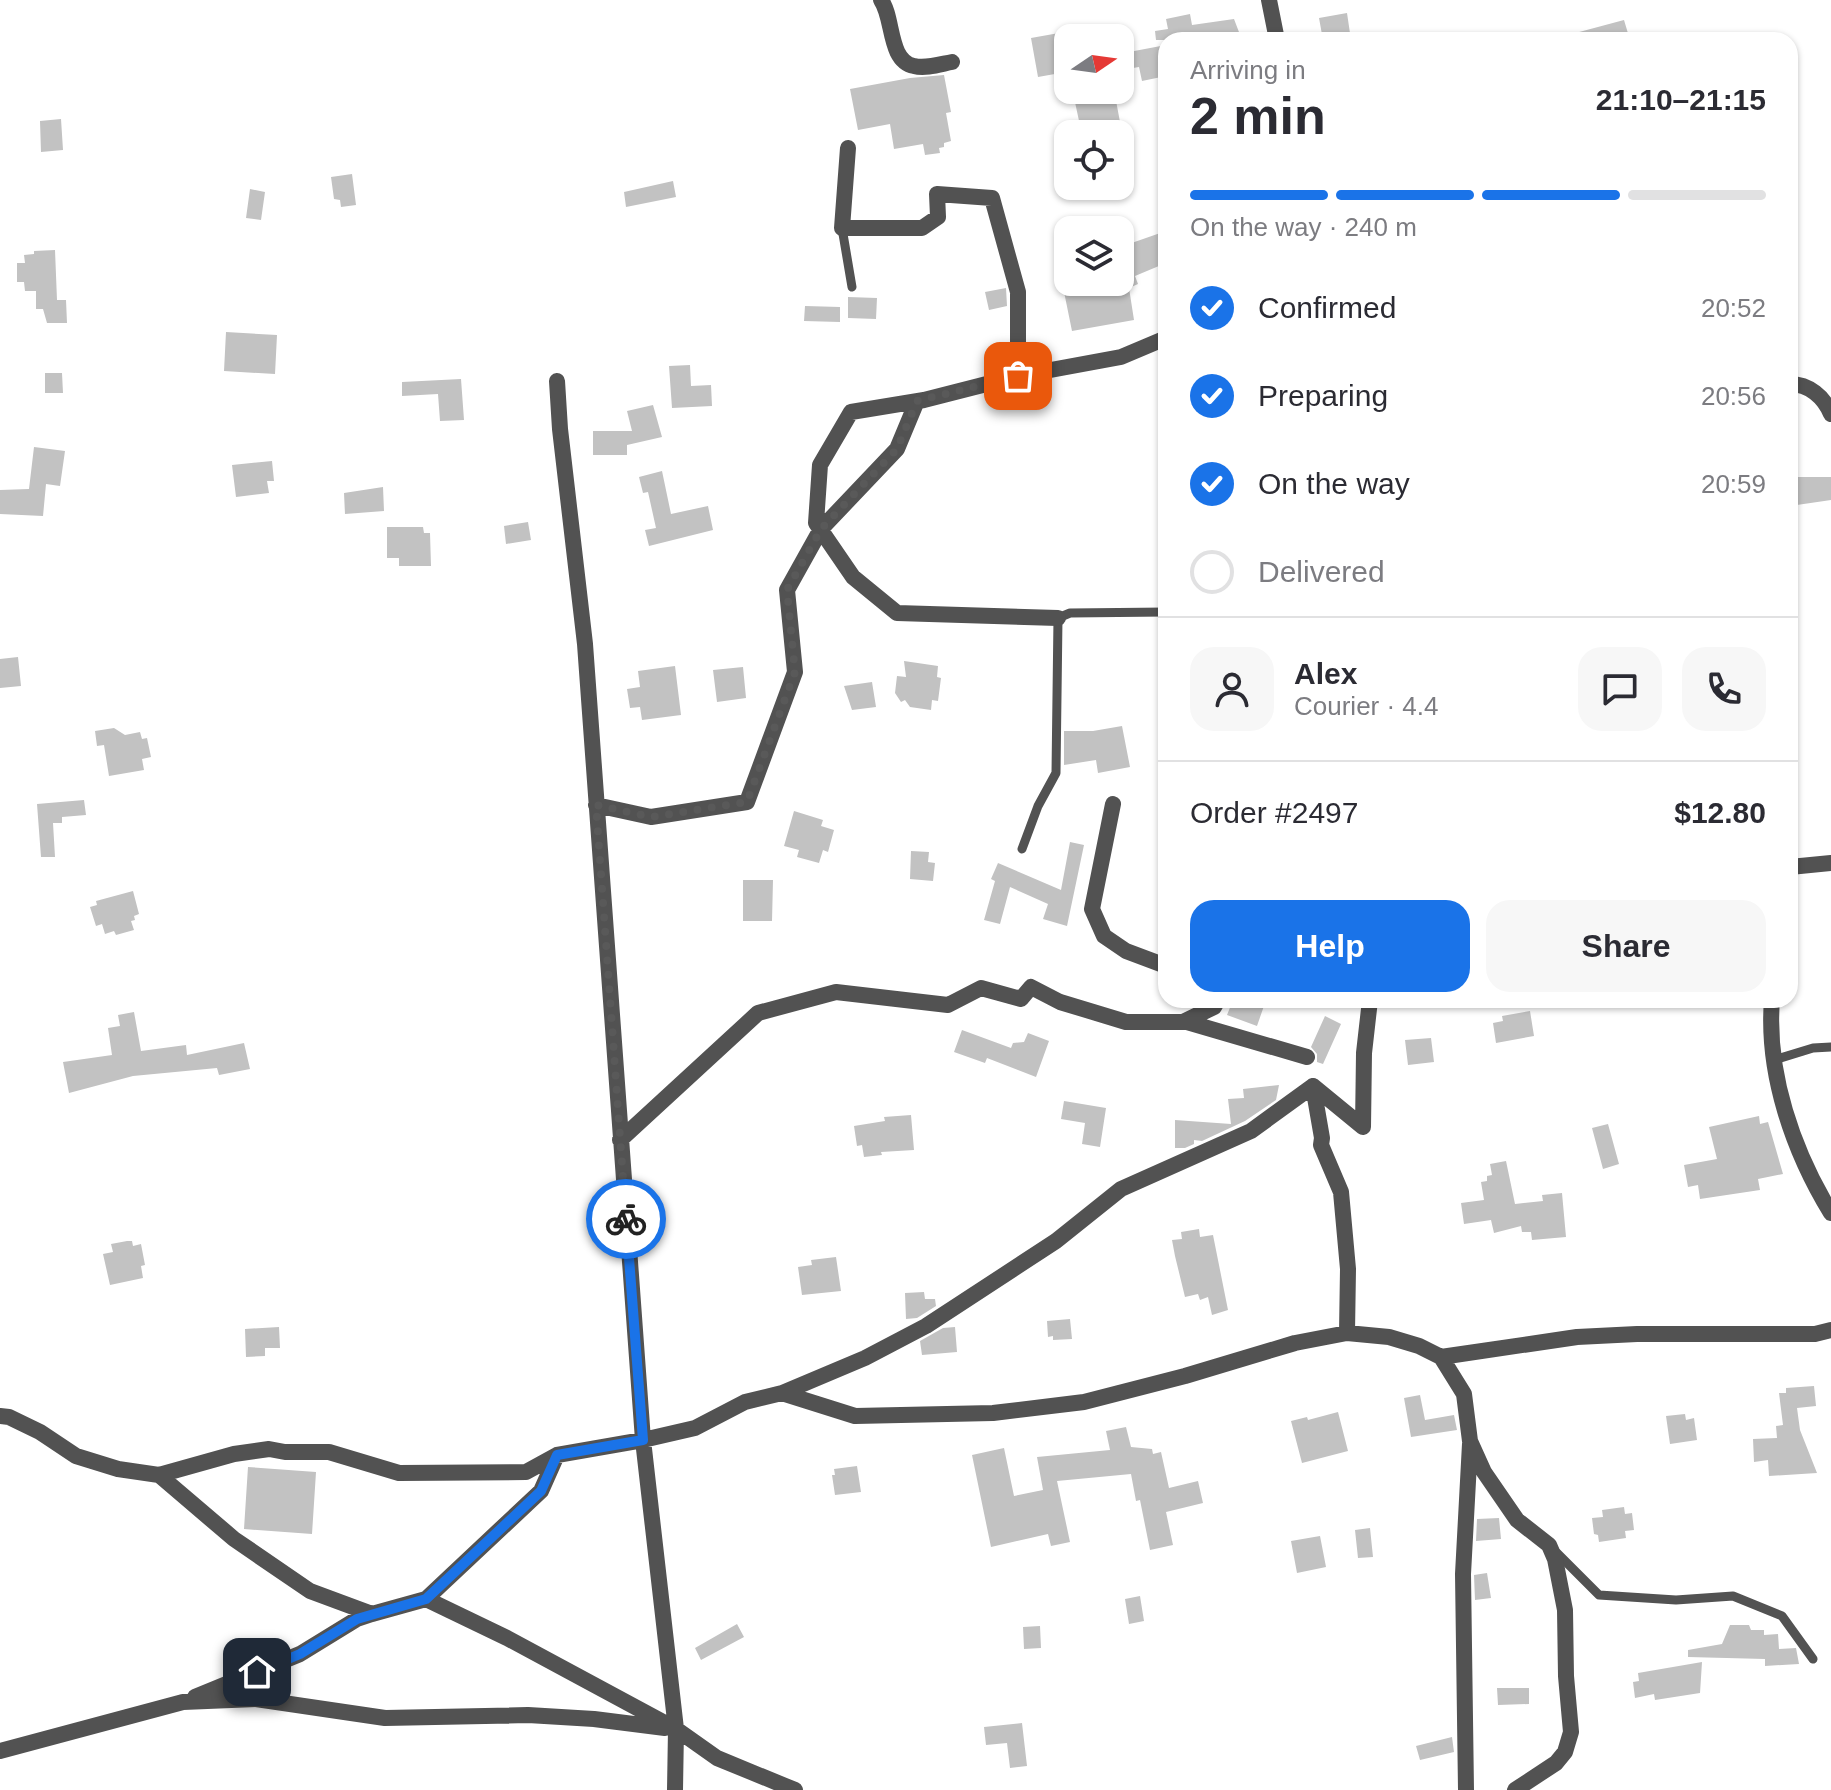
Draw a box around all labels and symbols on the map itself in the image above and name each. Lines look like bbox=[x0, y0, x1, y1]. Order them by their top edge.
north arrow bbox=[1054, 24, 1134, 104]
pin bbox=[984, 342, 1052, 410]
courier bbox=[586, 1179, 666, 1259]
pin bbox=[223, 1638, 291, 1706]

